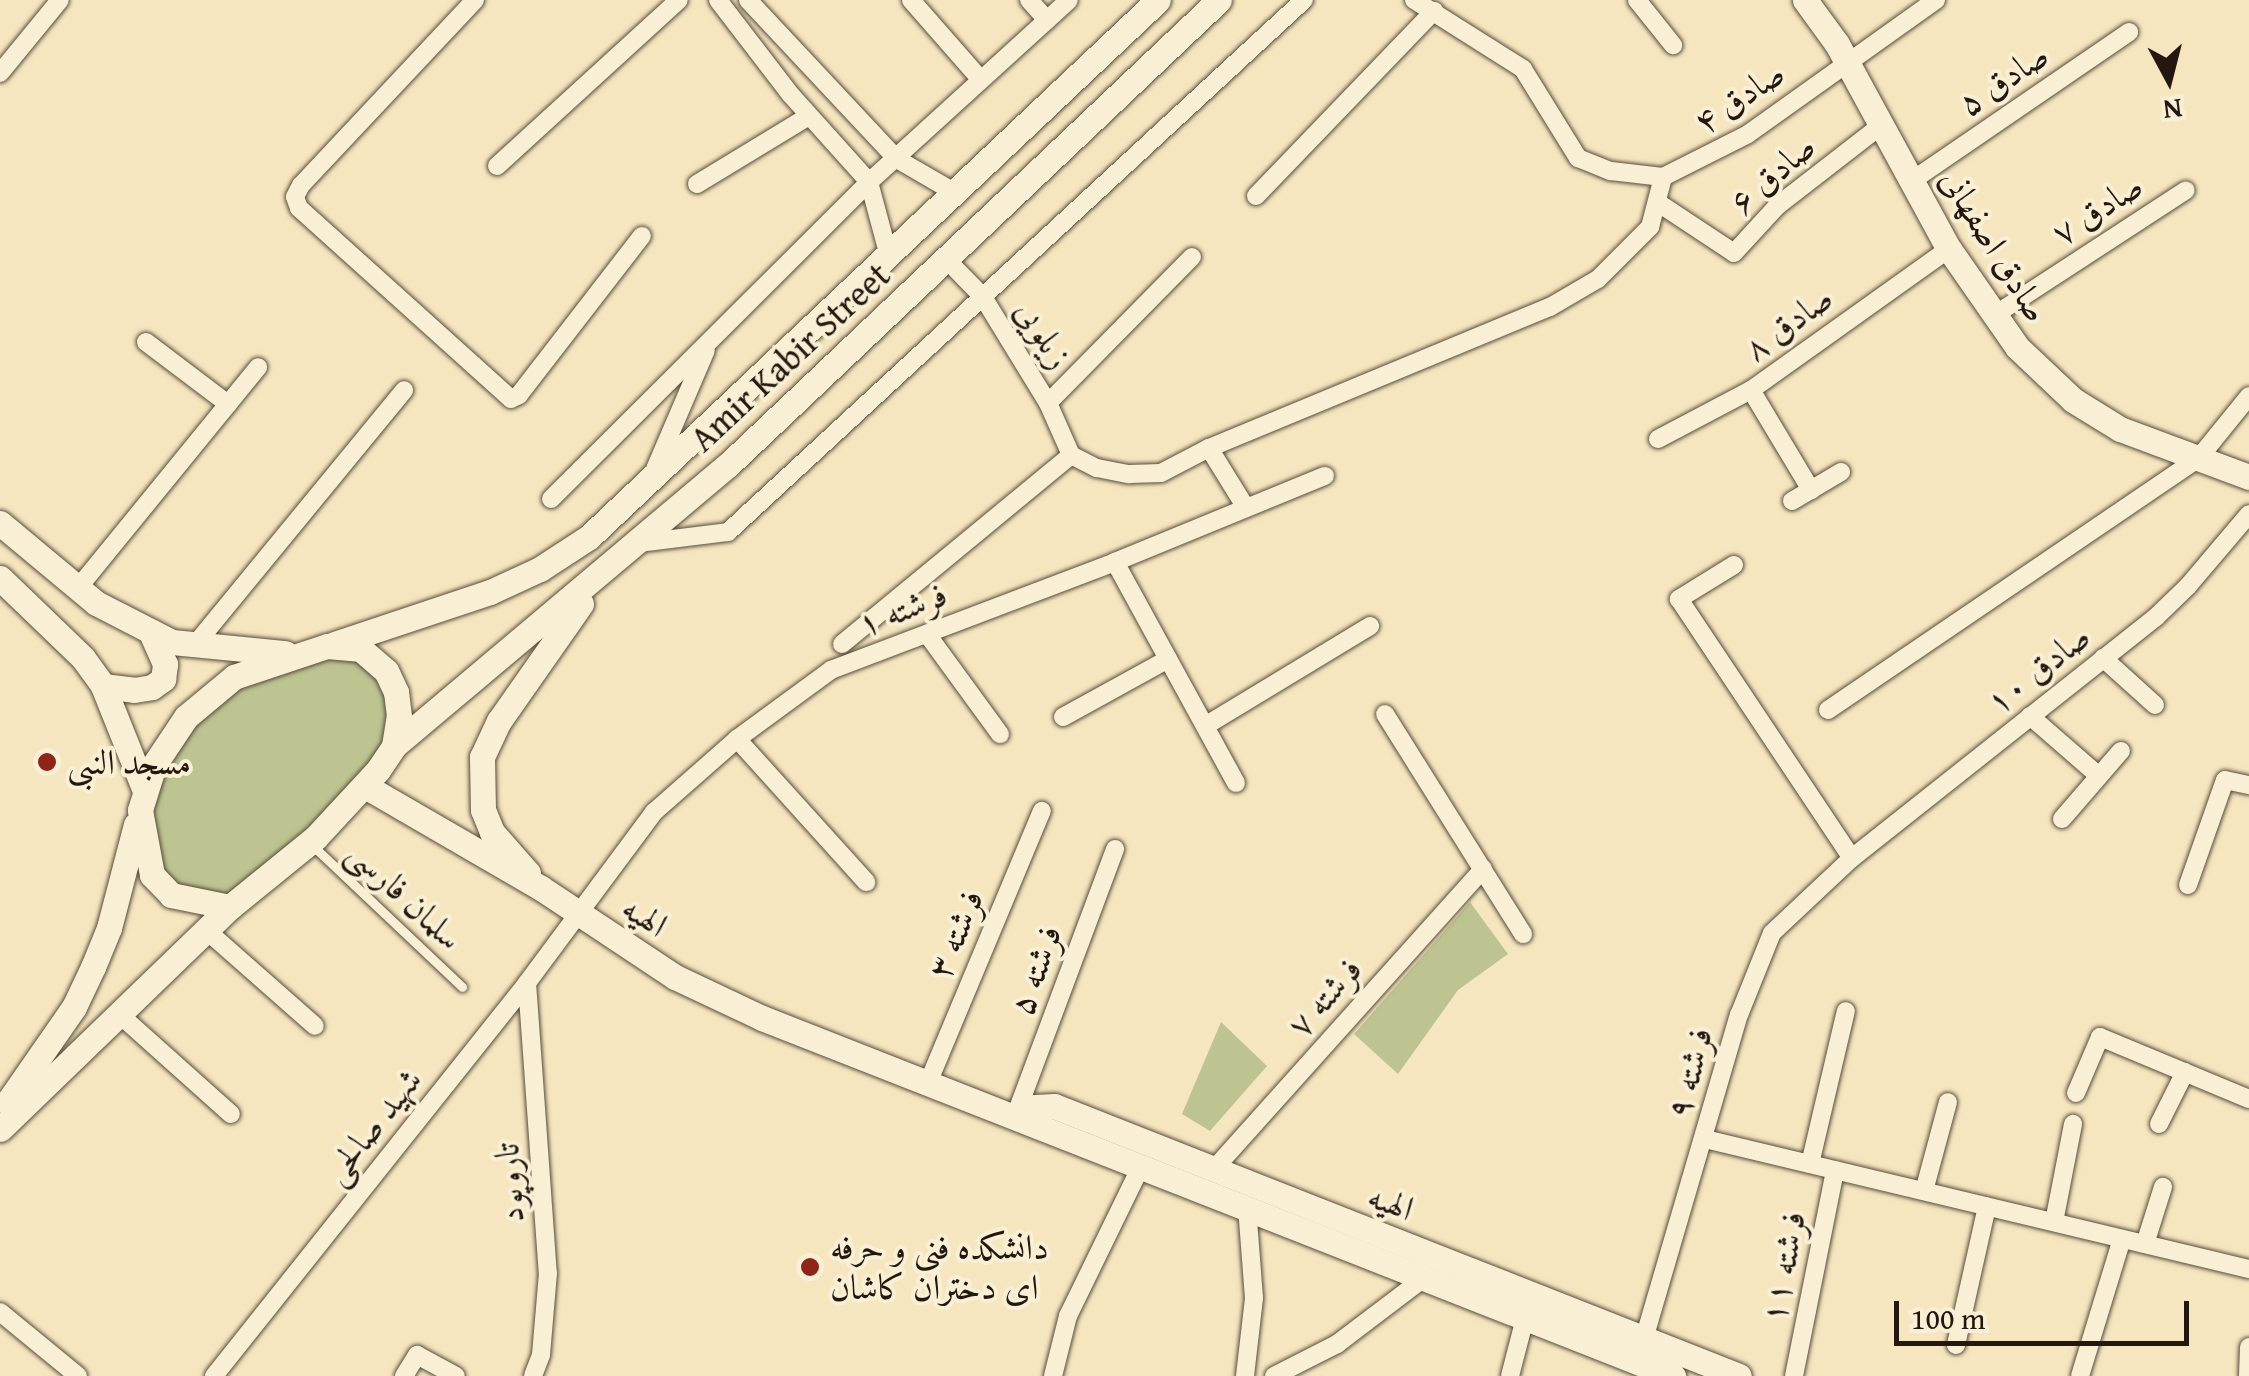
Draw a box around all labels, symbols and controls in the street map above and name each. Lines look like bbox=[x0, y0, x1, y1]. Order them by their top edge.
north arrow bbox=[2119, 30, 2219, 130]
street label: صادق ۵ bbox=[1950, 34, 2056, 124]
street label: صادق ۴ bbox=[1686, 52, 1792, 142]
text: N bbox=[2161, 89, 2185, 132]
street label: صادق ۶ bbox=[1720, 125, 1824, 223]
street label: صادق اصفهانی bbox=[1931, 161, 2059, 329]
street label: صادق ۷ bbox=[2043, 164, 2151, 254]
street label: Amir Kabir Street bbox=[681, 254, 899, 460]
street label: صادق ۸ bbox=[1735, 276, 1841, 370]
street label: زیلویی bbox=[1007, 292, 1081, 376]
street label: فرشته ۱ bbox=[851, 573, 953, 645]
street label: صادق ۱۰ bbox=[1977, 615, 2099, 723]
place label: مسجد النبی bbox=[67, 741, 191, 783]
marker: مسجد النبی bbox=[36, 751, 58, 773]
street label: سلمان فارسی bbox=[339, 831, 471, 959]
street label: فرشته ۳ bbox=[918, 883, 992, 985]
street label: الهیه bbox=[614, 886, 676, 946]
street label: فرشته ۵ bbox=[999, 919, 1071, 1021]
street label: فرشته ۷ bbox=[1278, 949, 1370, 1045]
street label: فرشته ۹ bbox=[1657, 1023, 1721, 1123]
street label: شهید صالحی bbox=[314, 1060, 430, 1192]
street label: تاروپود bbox=[485, 1142, 533, 1224]
street label: الهیه bbox=[1362, 1174, 1420, 1230]
street label: فرشته ۱۱ bbox=[1752, 1208, 1814, 1326]
place label: دانشکده فنی و حرفه ای دختران کاشان bbox=[830, 1226, 1049, 1308]
marker: دانشکده فنی و حرفه ای دختران کاشان bbox=[799, 1256, 821, 1278]
scale bar bbox=[1899, 1281, 2194, 1343]
text: 100 m bbox=[1911, 1296, 1985, 1340]

